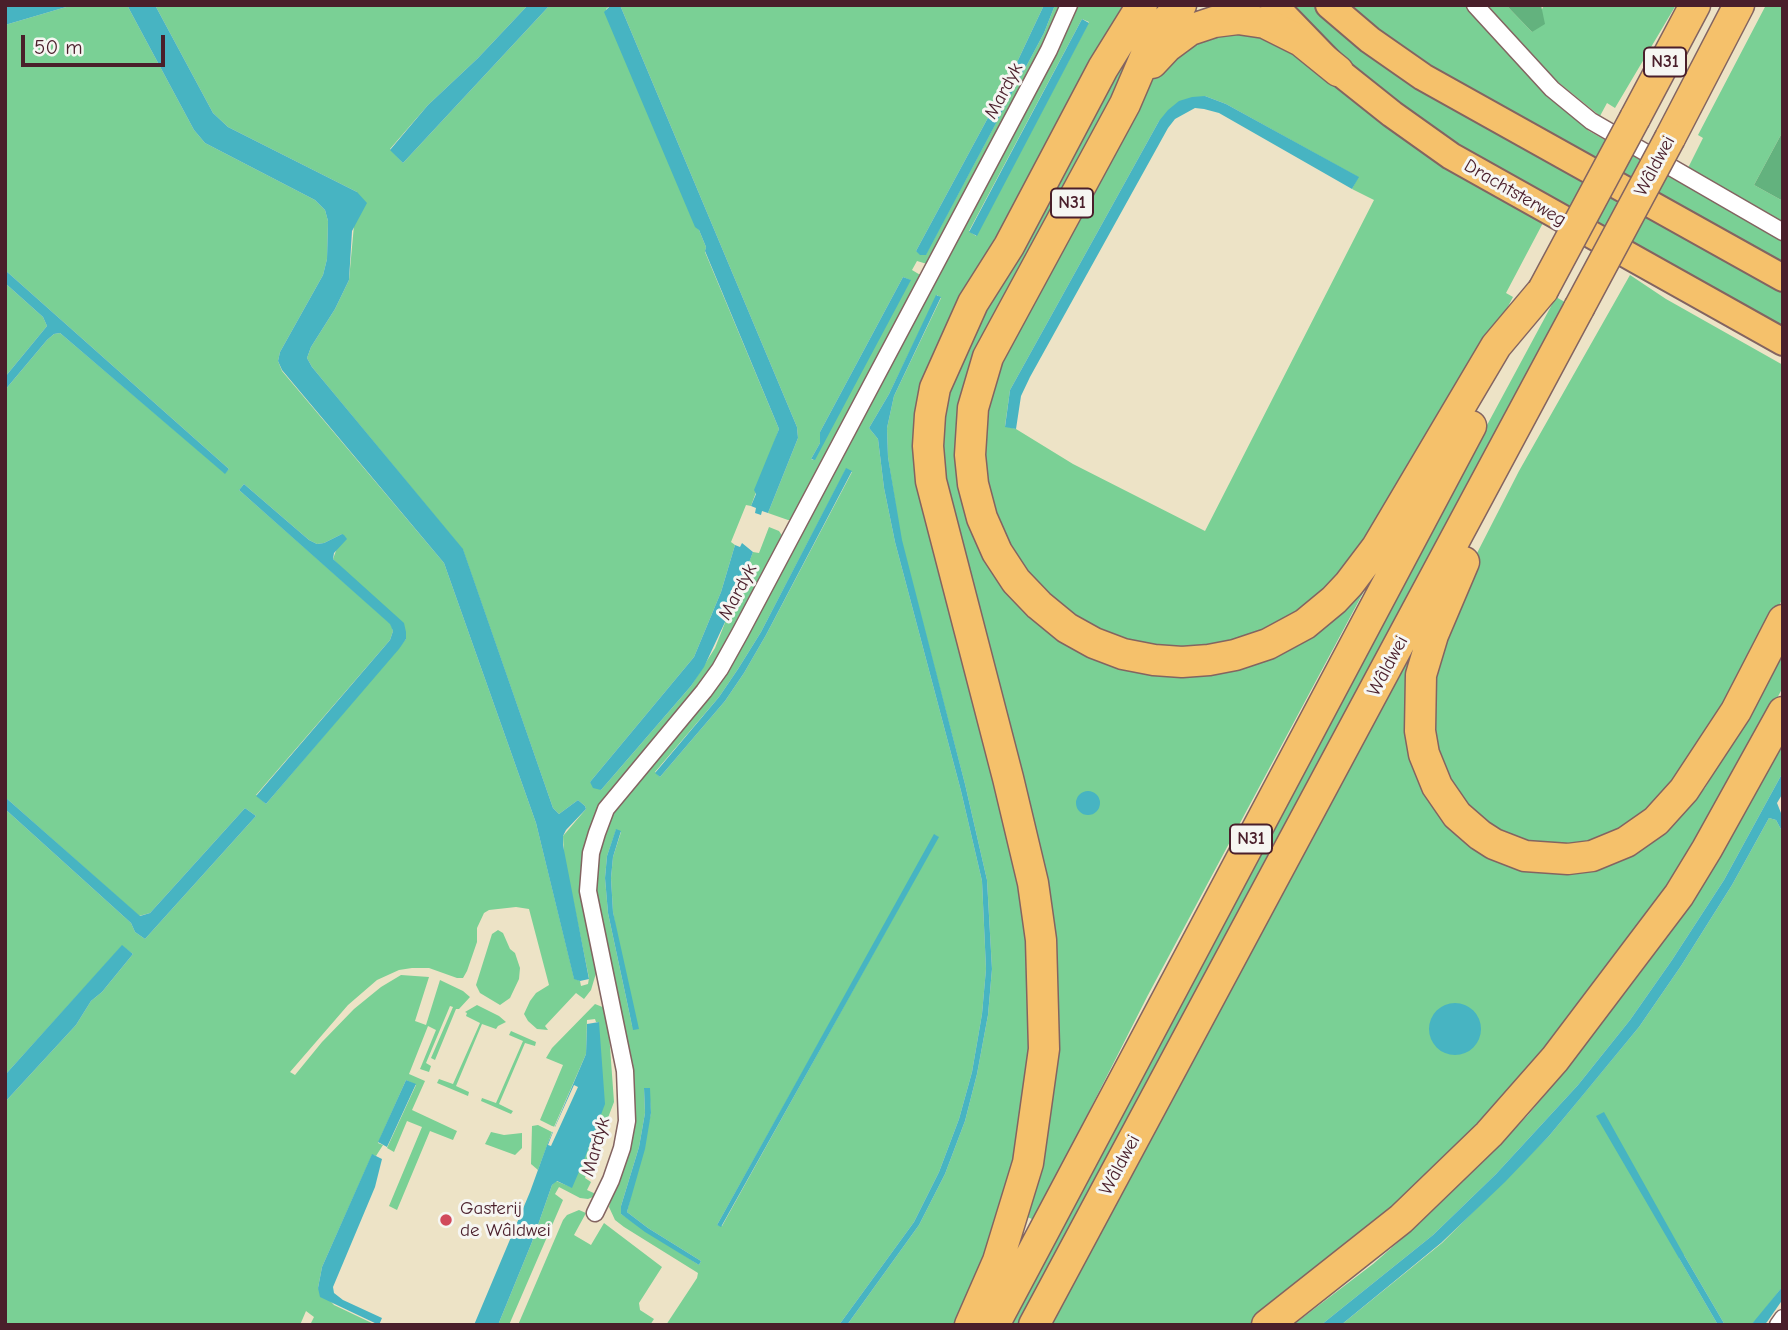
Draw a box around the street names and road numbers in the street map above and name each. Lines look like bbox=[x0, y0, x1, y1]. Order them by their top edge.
road number: N31 bbox=[1644, 48, 1686, 76]
street label: Mardyk bbox=[980, 59, 1028, 123]
street label: Wâldwei bbox=[1630, 132, 1680, 200]
street label: Drachtsterweg bbox=[1460, 155, 1570, 231]
road number: N31 bbox=[1051, 188, 1093, 218]
street label: Mardyk bbox=[714, 560, 762, 624]
street label: Wâldwei bbox=[1363, 632, 1413, 700]
road number: N31 bbox=[1230, 824, 1272, 854]
street label: Mardyk bbox=[577, 1115, 615, 1179]
street label: Wâldwei bbox=[1095, 1131, 1145, 1199]

